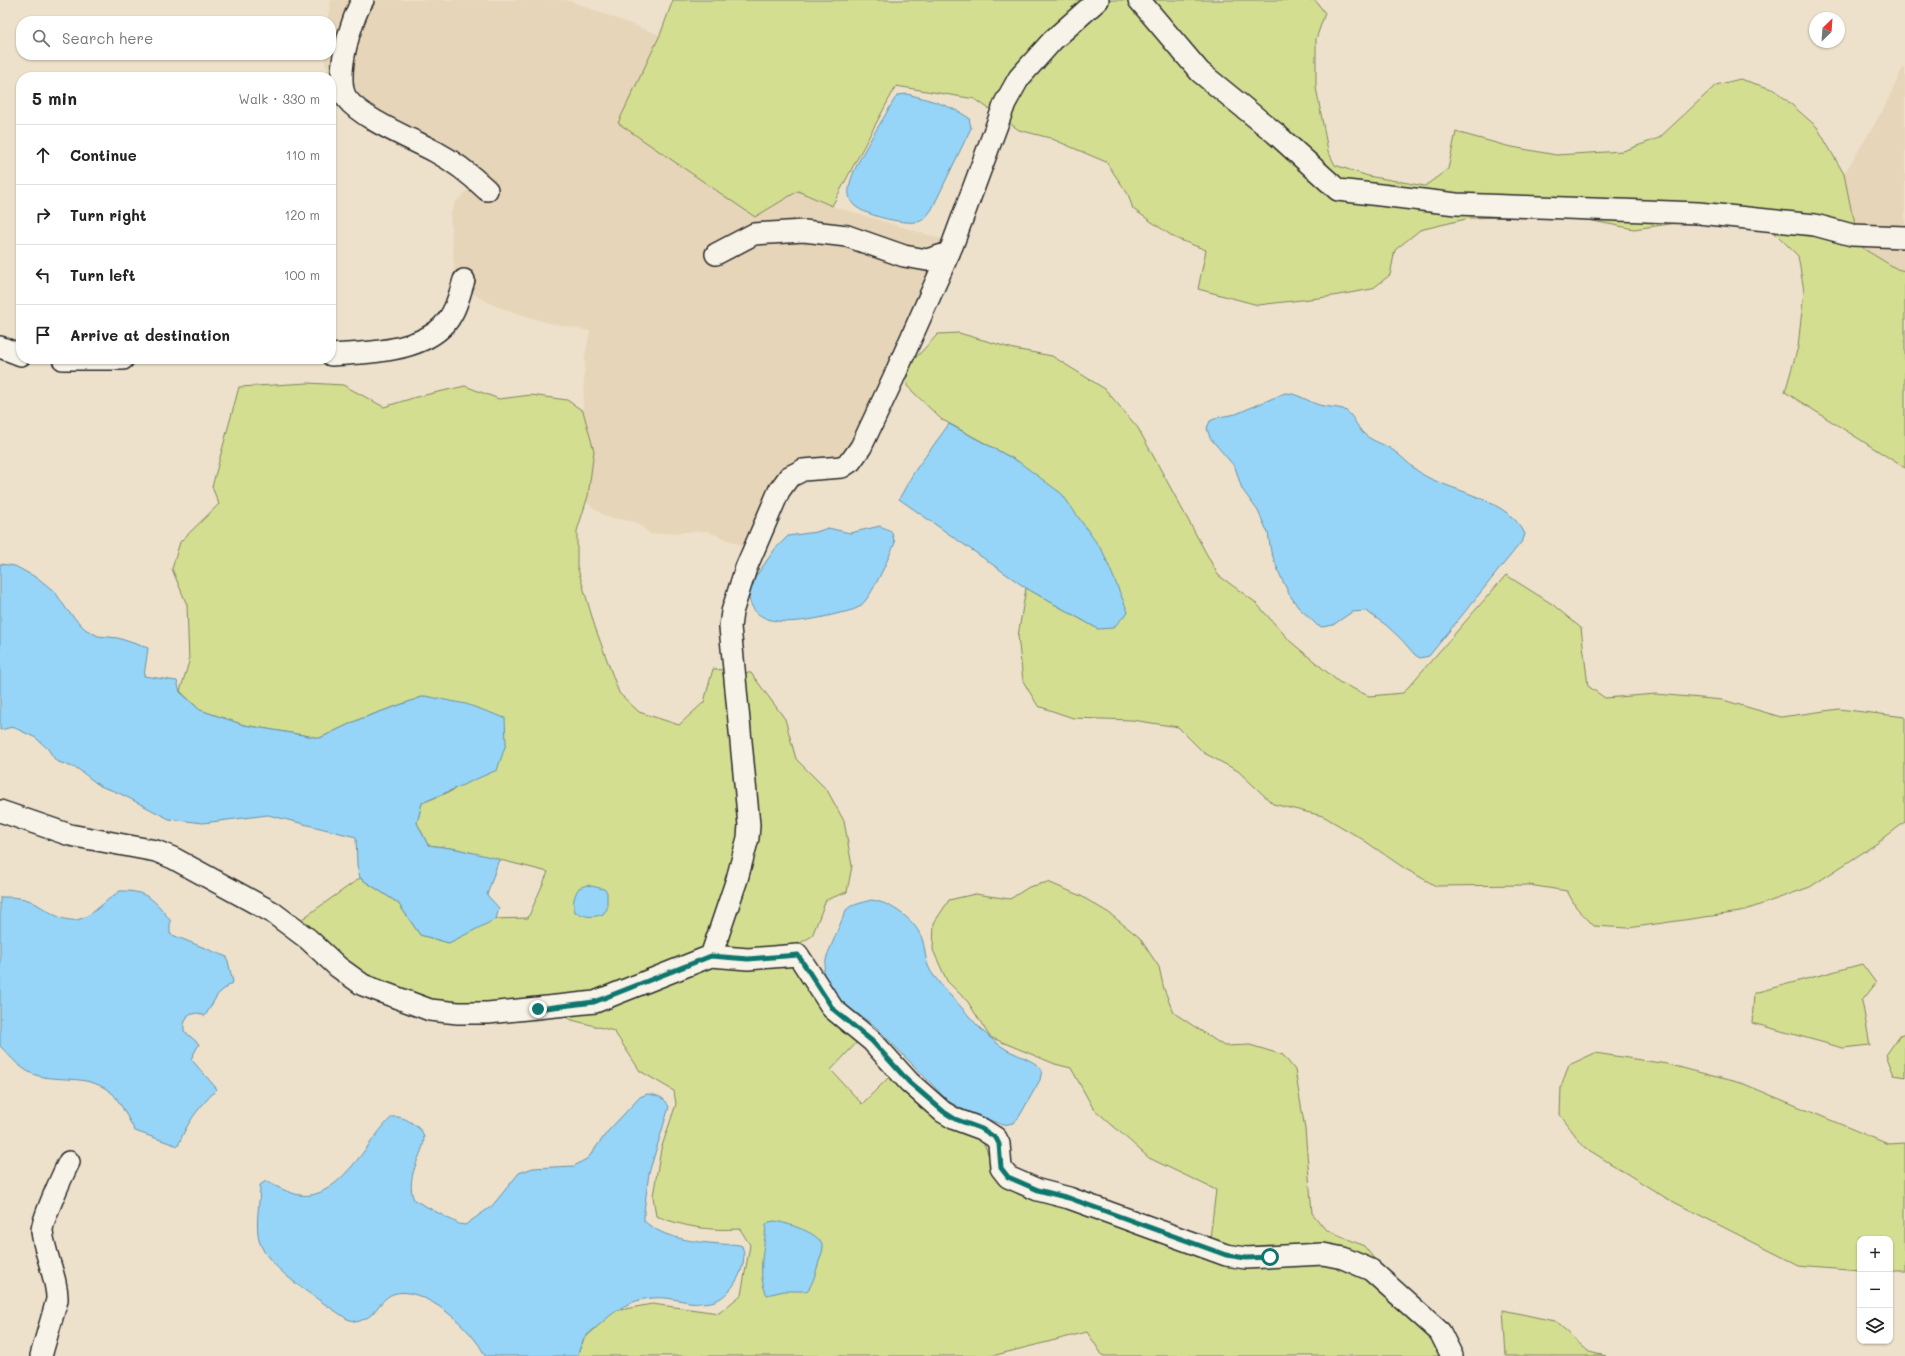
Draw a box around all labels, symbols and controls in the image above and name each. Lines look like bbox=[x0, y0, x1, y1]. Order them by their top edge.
north arrow bbox=[1809, 12, 1845, 48]
search box bbox=[16, 16, 336, 60]
icon: search bbox=[30, 27, 52, 49]
text: Search here bbox=[62, 28, 153, 48]
text: 5 min bbox=[32, 87, 77, 109]
text: Walk · 330 m bbox=[239, 90, 320, 107]
icon: ahead bbox=[32, 144, 54, 166]
text: Continue bbox=[70, 145, 137, 165]
text: 110 m bbox=[286, 146, 320, 163]
icon: right bbox=[32, 204, 54, 226]
text: Turn right bbox=[70, 205, 147, 225]
text: 120 m bbox=[284, 206, 320, 223]
icon: left bbox=[32, 264, 54, 286]
text: Turn left bbox=[70, 265, 135, 285]
text: 100 m bbox=[284, 266, 320, 283]
icon: arrive bbox=[32, 324, 54, 346]
text: Arrive at destination bbox=[70, 325, 230, 345]
route end bbox=[529, 1000, 547, 1018]
map controls bbox=[1857, 1236, 1893, 1344]
button: + bbox=[1857, 1236, 1893, 1272]
route start bbox=[1261, 1248, 1279, 1266]
button: − bbox=[1857, 1272, 1893, 1308]
button: layers bbox=[1857, 1308, 1893, 1344]

